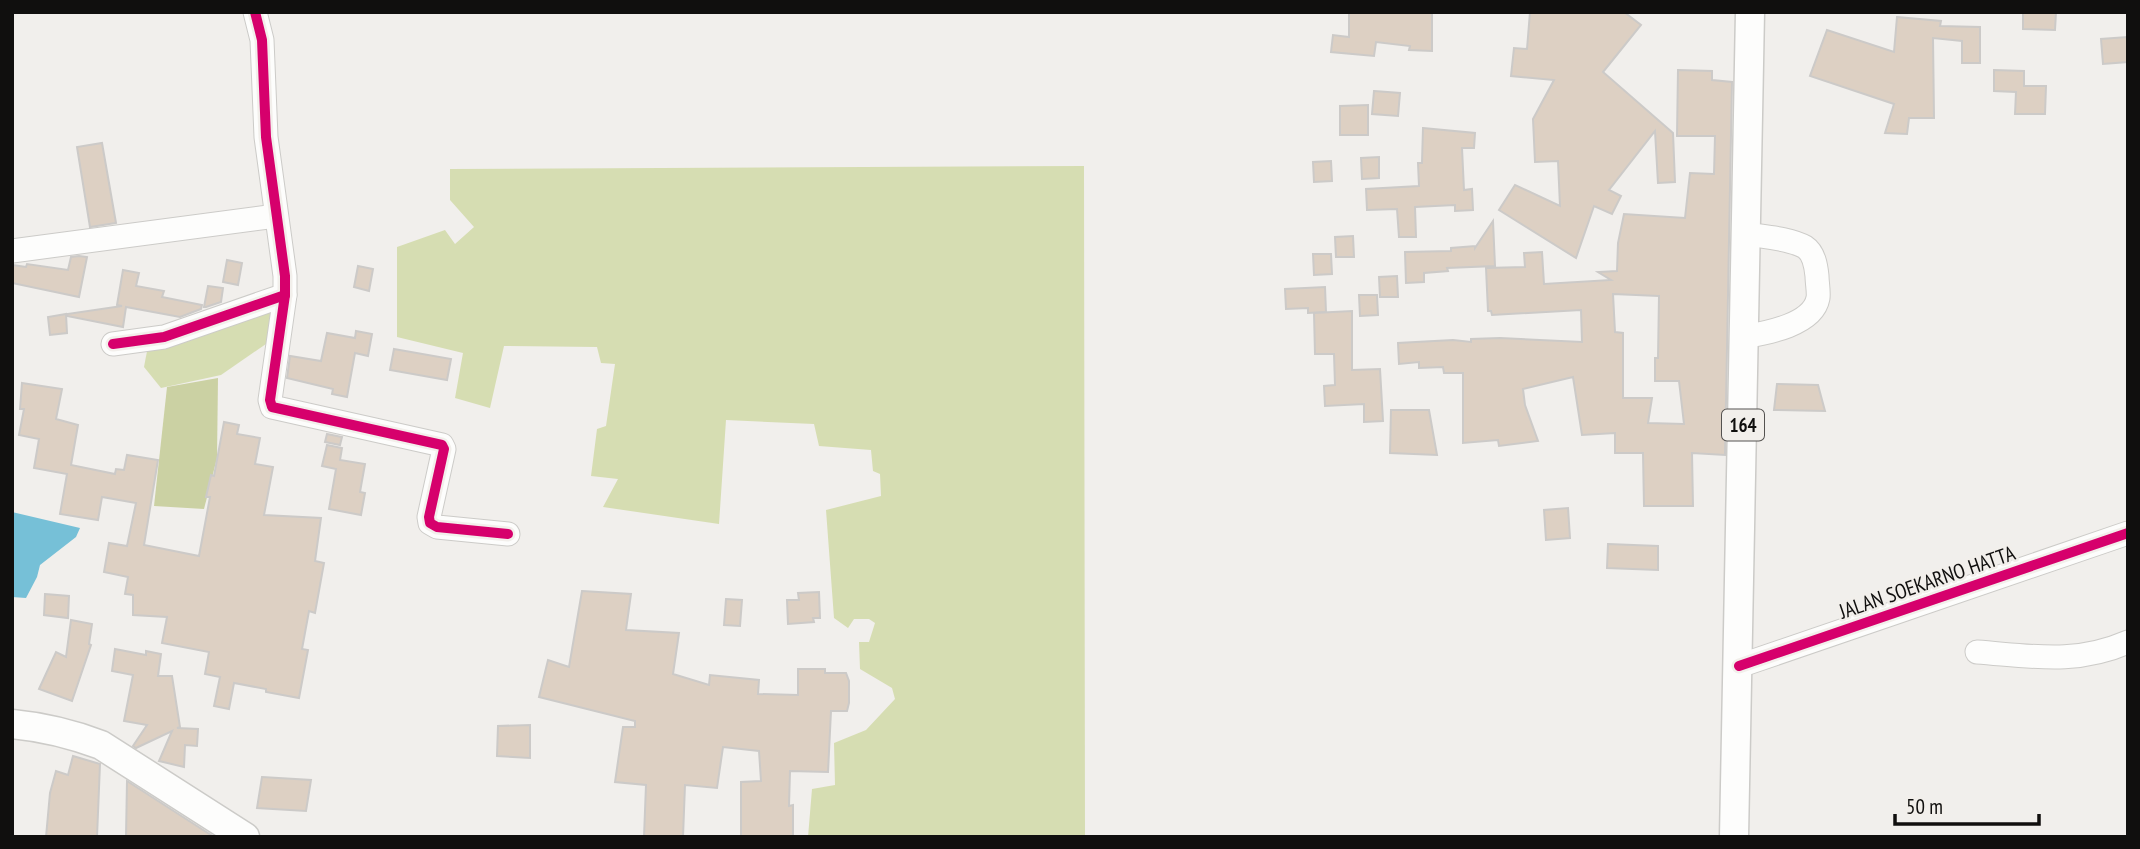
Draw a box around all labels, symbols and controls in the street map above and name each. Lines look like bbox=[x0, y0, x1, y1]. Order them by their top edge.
road number: 164 bbox=[1722, 410, 1764, 440]
street label: JALAN SOEKARNO HATTA bbox=[1835, 539, 2019, 625]
scale bar bbox=[1895, 782, 2038, 826]
text: 50 m bbox=[1906, 793, 1943, 820]

